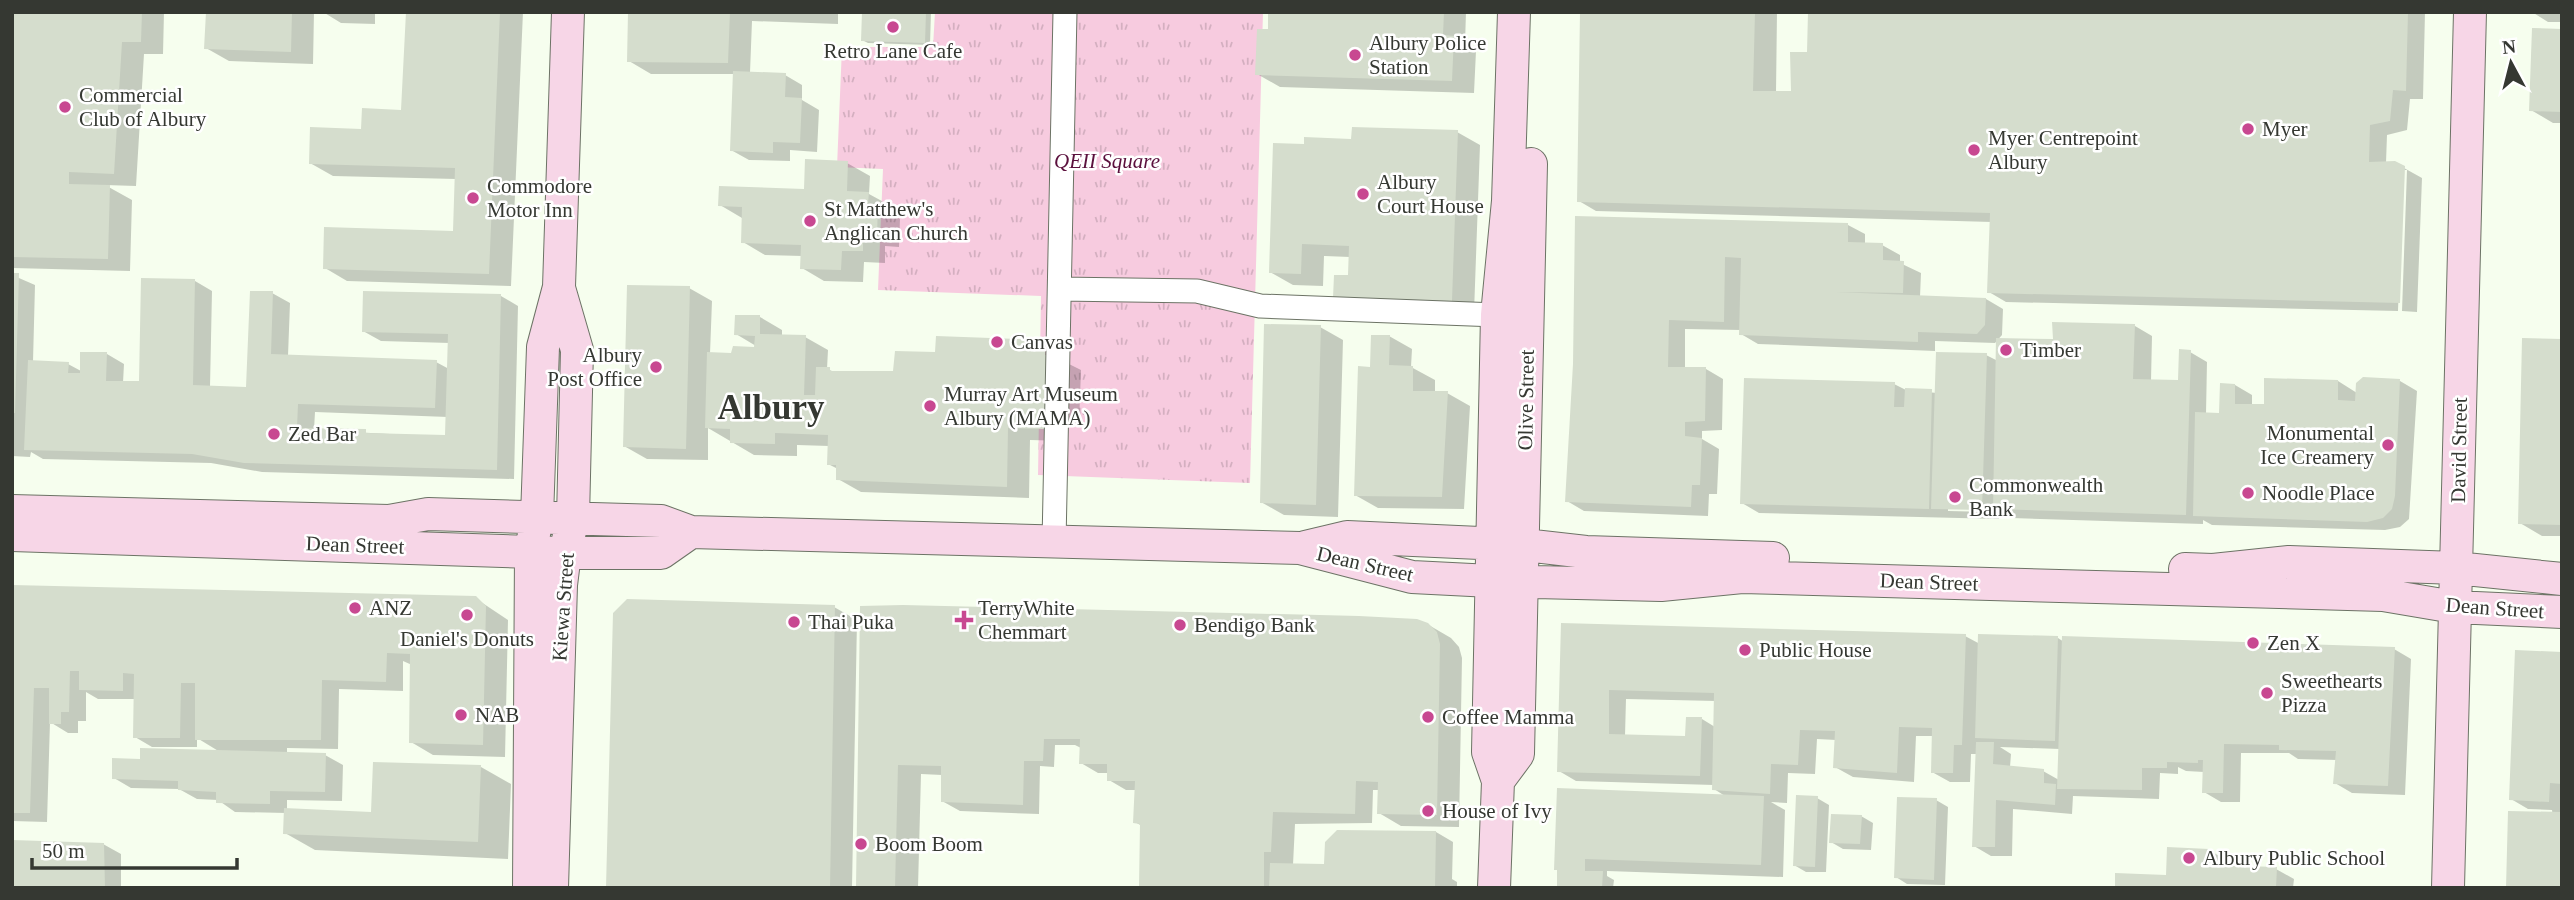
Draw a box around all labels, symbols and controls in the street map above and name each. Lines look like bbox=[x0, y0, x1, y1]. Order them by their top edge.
marker: Retro Lane Cafe bbox=[885, 19, 901, 35]
north arrow bbox=[2476, 28, 2546, 98]
place label: Albury Police Station bbox=[1369, 31, 1486, 79]
text: N bbox=[2501, 35, 2517, 58]
place label: Retro Lane Cafe bbox=[824, 39, 962, 63]
marker: Albury Police Station bbox=[1347, 47, 1363, 63]
place label: Commercial Club of Albury bbox=[79, 83, 207, 131]
marker: Commercial Club of Albury bbox=[57, 99, 73, 115]
place label: Myer bbox=[2262, 117, 2308, 141]
marker: Myer bbox=[2240, 121, 2256, 137]
place label: Myer Centrepoint Albury bbox=[1988, 126, 2138, 174]
marker: Myer Centrepoint Albury bbox=[1966, 142, 1982, 158]
park label: QEII Square bbox=[1054, 149, 1160, 173]
place label: Albury Court House bbox=[1377, 170, 1484, 218]
place label: Commodore Motor Inn bbox=[487, 174, 592, 222]
marker: Albury Court House bbox=[1355, 186, 1371, 202]
marker: Commodore Motor Inn bbox=[465, 190, 481, 206]
place label: St Matthew's Anglican Church bbox=[824, 197, 969, 245]
marker: St Matthew's Anglican Church bbox=[802, 213, 818, 229]
place label: Canvas bbox=[1011, 330, 1073, 354]
marker: Canvas bbox=[989, 334, 1005, 350]
place label: Timber bbox=[2020, 338, 2081, 362]
marker: Timber bbox=[1998, 342, 2014, 358]
place label: Albury Post Office bbox=[547, 343, 642, 391]
street label: Olive Street bbox=[1513, 349, 1539, 451]
marker: Albury Post Office bbox=[648, 359, 664, 375]
place label: Murray Art Museum Albury (MAMA) bbox=[944, 382, 1118, 430]
district label: Albury bbox=[718, 388, 825, 427]
street label: David Street bbox=[2446, 397, 2472, 503]
marker: Murray Art Museum Albury (MAMA) bbox=[922, 398, 938, 414]
place label: Monumental Ice Creamery bbox=[2260, 421, 2374, 469]
place label: Zed Bar bbox=[288, 422, 356, 446]
marker: Zed Bar bbox=[266, 426, 282, 442]
marker: Monumental Ice Creamery bbox=[2380, 437, 2396, 453]
place label: Commonwealth Bank bbox=[1969, 473, 2104, 521]
place label: Noodle Place bbox=[2262, 481, 2375, 505]
marker: Noodle Place bbox=[2240, 485, 2256, 501]
marker: Commonwealth Bank bbox=[1947, 489, 1963, 505]
street label: Dean Street bbox=[305, 531, 405, 559]
street label: Dean Street bbox=[1314, 541, 1416, 587]
street label: Kiewa Street bbox=[547, 552, 579, 662]
street label: Dean Street bbox=[1879, 568, 1979, 596]
street label: Dean Street bbox=[2445, 593, 2545, 623]
place label: ANZ bbox=[369, 596, 412, 620]
place label: TerryWhite Chemmart bbox=[978, 596, 1074, 644]
marker: ANZ bbox=[347, 600, 363, 616]
marker: Daniel's Donuts bbox=[459, 607, 475, 623]
place label: Thai Puka bbox=[808, 610, 894, 634]
marker: TerryWhite Chemmart bbox=[956, 612, 972, 628]
place label: Bendigo Bank bbox=[1194, 613, 1315, 637]
marker: Thai Puka bbox=[786, 614, 802, 630]
marker: Bendigo Bank bbox=[1172, 617, 1188, 633]
place label: Daniel's Donuts bbox=[400, 627, 534, 651]
place label: Zen X bbox=[2267, 631, 2320, 655]
marker: Zen X bbox=[2245, 635, 2261, 651]
place label: Public House bbox=[1759, 638, 1872, 662]
marker: Public House bbox=[1737, 642, 1753, 658]
place label: Sweethearts Pizza bbox=[2281, 669, 2382, 717]
marker: Sweethearts Pizza bbox=[2259, 685, 2275, 701]
place label: NAB bbox=[475, 703, 519, 727]
place label: Coffee Mamma bbox=[1442, 705, 1575, 729]
marker: NAB bbox=[453, 707, 469, 723]
marker: Coffee Mamma bbox=[1420, 709, 1436, 725]
place label: House of Ivy bbox=[1442, 799, 1552, 823]
marker: House of Ivy bbox=[1420, 803, 1436, 819]
scale bar bbox=[32, 827, 236, 871]
place label: Boom Boom bbox=[875, 832, 983, 856]
marker: Boom Boom bbox=[853, 836, 869, 852]
text: 50 m bbox=[42, 839, 85, 863]
place label: Albury Public School bbox=[2203, 846, 2385, 870]
marker: Albury Public School bbox=[2181, 850, 2197, 866]

